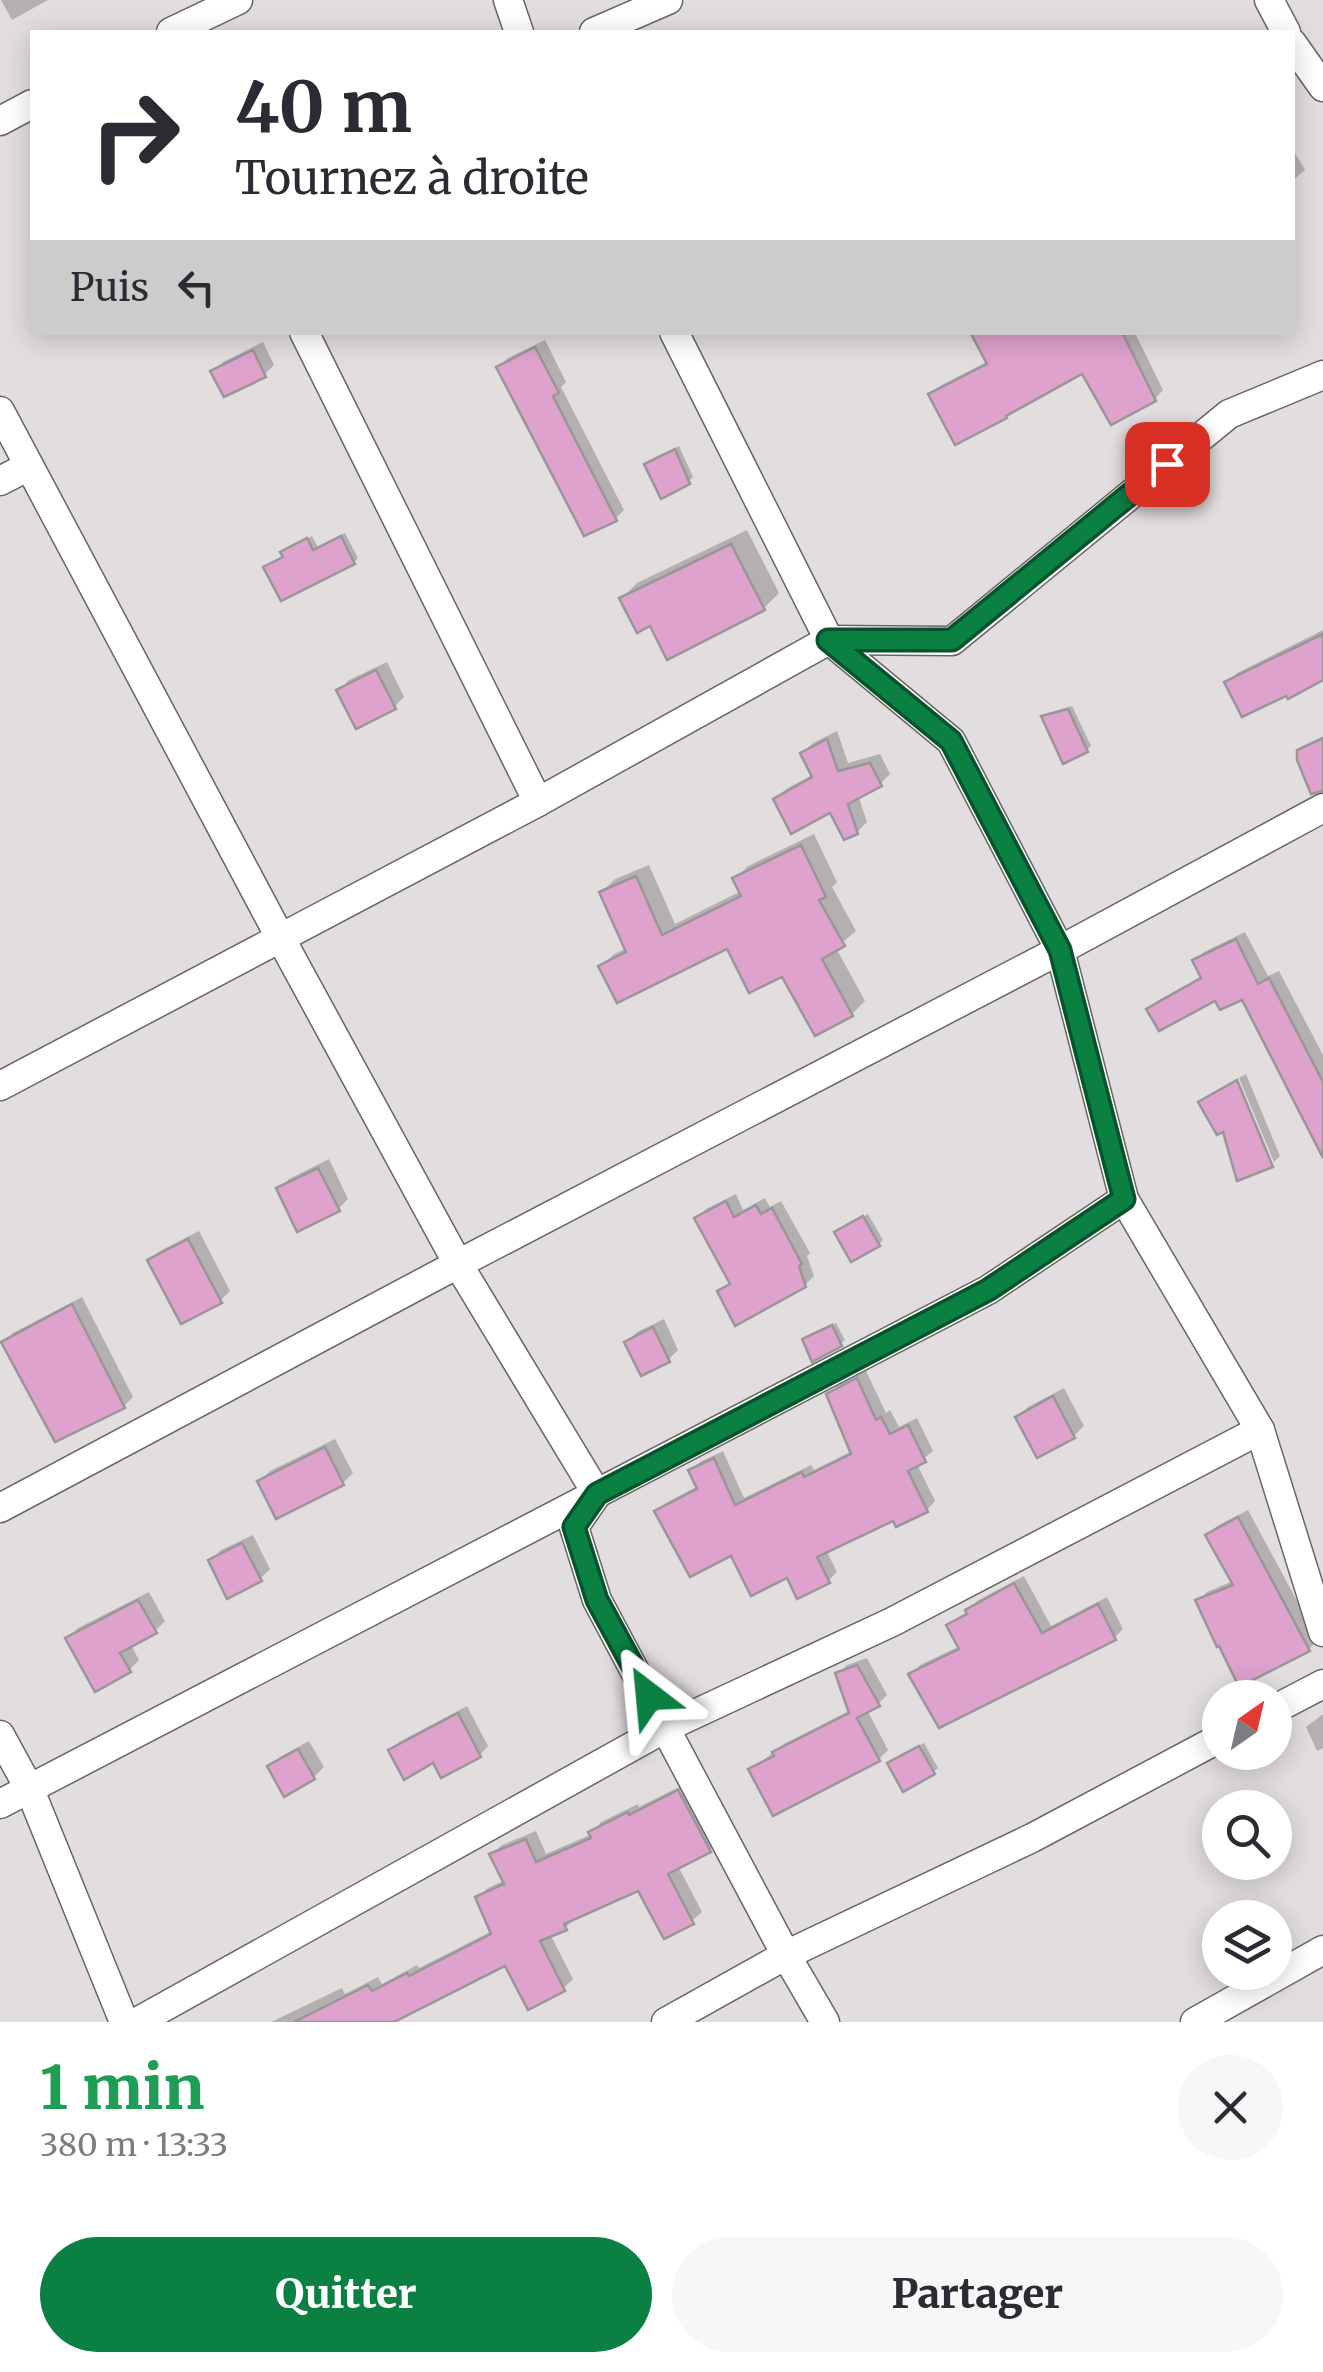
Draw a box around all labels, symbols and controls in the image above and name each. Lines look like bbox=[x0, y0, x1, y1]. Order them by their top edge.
text: 40 m bbox=[235, 63, 412, 151]
icon: right bbox=[70, 70, 200, 200]
text: Tournez à droite bbox=[235, 150, 589, 206]
icon: left bbox=[169, 260, 224, 315]
text: Puis bbox=[70, 264, 149, 311]
pin bbox=[1125, 422, 1210, 507]
icon: arrive bbox=[1140, 437, 1195, 492]
position arrow bbox=[597, 1644, 701, 1748]
north arrow bbox=[1202, 1680, 1292, 1770]
map controls bbox=[1202, 1680, 1292, 1990]
button: search bbox=[1202, 1790, 1292, 1880]
button: layers bbox=[1202, 1900, 1292, 1990]
text: 1 min bbox=[40, 2050, 204, 2125]
button: close bbox=[1178, 2055, 1283, 2160]
text: 380 m · 13:33 bbox=[40, 2125, 228, 2165]
button: Quitter bbox=[40, 2237, 652, 2352]
button: Partager bbox=[672, 2237, 1283, 2352]

